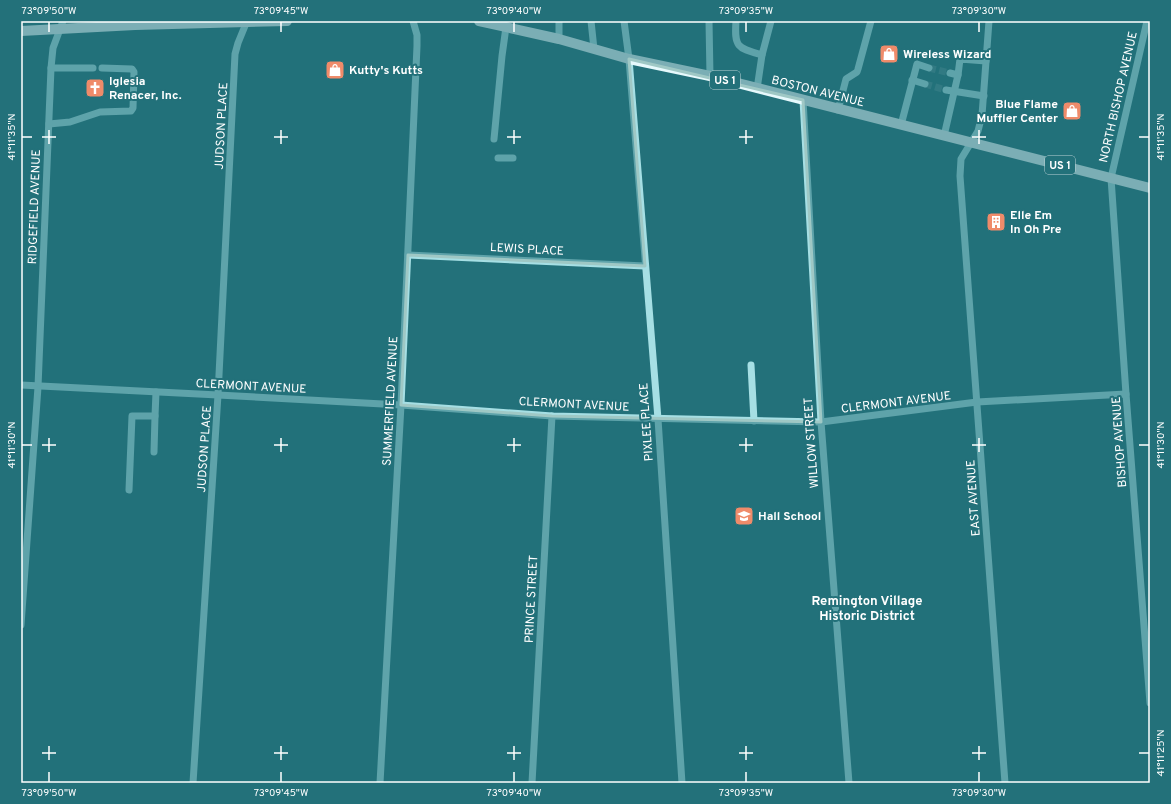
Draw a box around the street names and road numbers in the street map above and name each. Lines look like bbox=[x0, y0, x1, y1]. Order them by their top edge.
street label: NORTH BISHOP AVENUE bbox=[1096, 30, 1142, 164]
road number: US 1 bbox=[710, 71, 740, 89]
street label: BOSTON AVENUE bbox=[770, 73, 866, 111]
street label: JUDSON PLACE bbox=[212, 82, 232, 170]
street label: RIDGEFIELD AVENUE bbox=[25, 149, 45, 265]
road number: US 1 bbox=[1045, 156, 1075, 174]
street label: LEWIS PLACE bbox=[490, 240, 564, 260]
street label: SUMMERFIELD AVENUE bbox=[380, 336, 402, 466]
street label: CLERMONT AVENUE bbox=[195, 376, 307, 398]
street label: PIXLEE PLACE bbox=[636, 382, 658, 462]
street label: CLERMONT AVENUE bbox=[840, 388, 952, 418]
street label: CLERMONT AVENUE bbox=[518, 394, 630, 416]
street label: BISHOP AVENUE bbox=[1109, 396, 1131, 488]
street label: WILLOW STREET bbox=[801, 397, 823, 489]
street label: JUDSON PLACE bbox=[194, 405, 216, 493]
street label: EAST AVENUE bbox=[963, 459, 985, 537]
street label: PRINCE STREET bbox=[522, 555, 542, 644]

